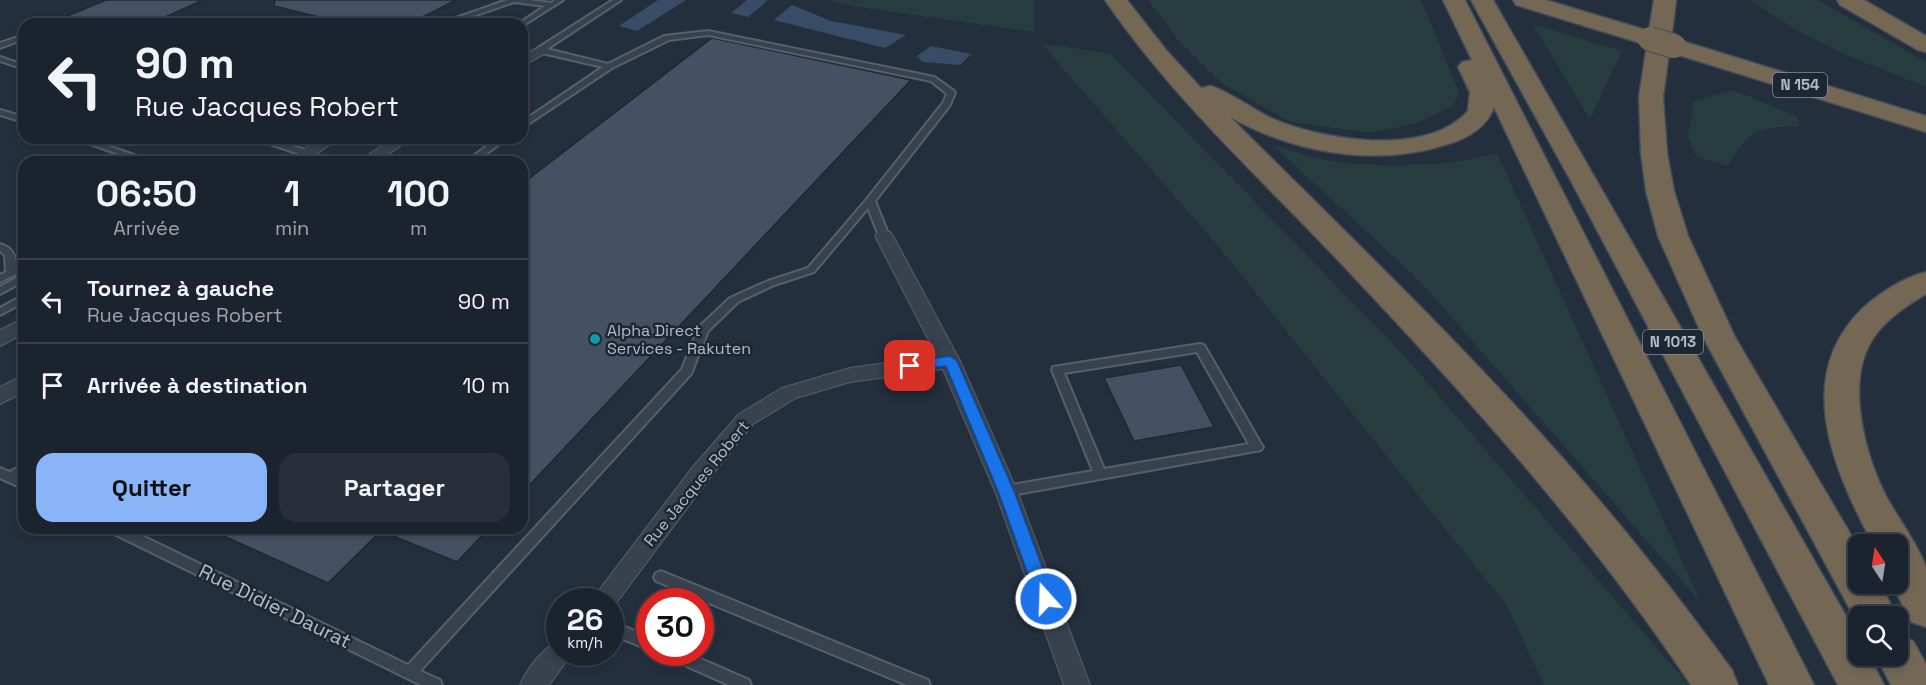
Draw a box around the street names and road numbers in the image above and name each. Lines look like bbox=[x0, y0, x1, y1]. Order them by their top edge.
road number: N 154 bbox=[1773, 73, 1827, 97]
road number: N 1013 bbox=[1643, 330, 1703, 354]
street label: Rue Jacques Robert bbox=[639, 416, 754, 551]
street label: Rue Didier Daurat bbox=[195, 558, 355, 654]

